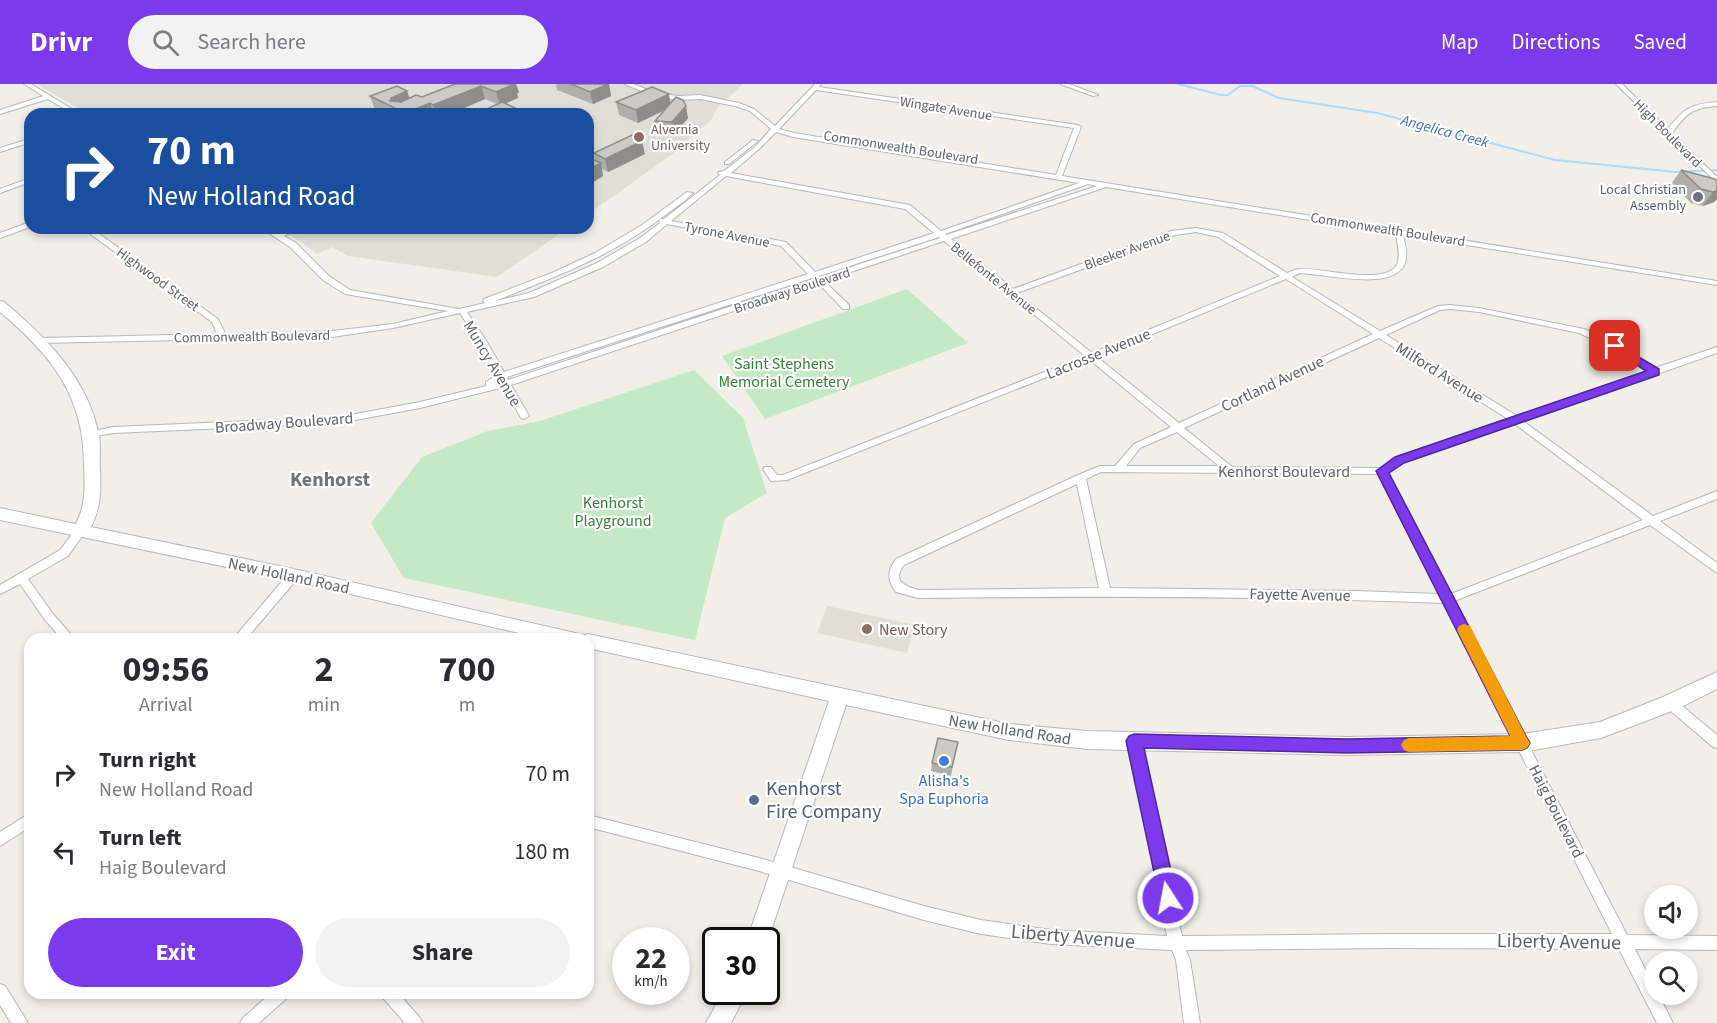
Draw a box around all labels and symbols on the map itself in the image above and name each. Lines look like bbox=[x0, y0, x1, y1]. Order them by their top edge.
street label: Wingate Avenue bbox=[898, 92, 994, 126]
street label: High Boulevard bbox=[1628, 95, 1706, 173]
water label: Angelica Creek bbox=[1398, 109, 1492, 154]
place label: Alvernia University bbox=[651, 120, 710, 156]
street label: Commonwealth Boulevard bbox=[822, 126, 980, 170]
marker: Alvernia University bbox=[632, 130, 646, 144]
place label: Local Christian Assembly bbox=[1600, 180, 1686, 216]
marker: Local Christian Assembly bbox=[1691, 190, 1705, 204]
street label: Commonwealth Boulevard bbox=[1309, 208, 1467, 252]
street label: Tyrone Avenue bbox=[682, 217, 771, 253]
street label: Bleeker Avenue bbox=[1082, 226, 1173, 276]
street label: Bellefonte Avenue bbox=[946, 238, 1041, 320]
street label: Highwood Street bbox=[112, 243, 203, 317]
street label: Broadway Boulevard bbox=[732, 263, 853, 319]
street label: Muncy Avenue bbox=[458, 317, 526, 411]
pin bbox=[1589, 320, 1640, 371]
street label: Lacrosse Avenue bbox=[1043, 323, 1154, 385]
street label: Commonwealth Boulevard bbox=[174, 326, 330, 348]
street label: Milford Avenue bbox=[1391, 337, 1488, 409]
street label: Cortland Avenue bbox=[1217, 350, 1327, 417]
park label: Saint Stephens Memorial Cemetery bbox=[718, 353, 850, 393]
street label: Broadway Boulevard bbox=[214, 407, 354, 439]
street label: Kenhorst Boulevard bbox=[1218, 461, 1350, 483]
district label: Kenhorst bbox=[290, 466, 370, 494]
park label: Kenhorst Playground bbox=[574, 492, 652, 532]
street label: New Holland Road bbox=[226, 552, 352, 600]
street label: Fayette Avenue bbox=[1249, 583, 1351, 607]
place label: New Story bbox=[879, 619, 948, 641]
marker: New Story bbox=[860, 622, 874, 636]
street label: New Holland Road bbox=[947, 709, 1073, 751]
marker: Alisha's Spa Euphoria bbox=[937, 754, 951, 768]
street label: Haig Boulevard bbox=[1523, 761, 1589, 862]
place label: Alisha's Spa Euphoria bbox=[899, 770, 989, 810]
place label: Kenhorst Fire Company bbox=[766, 775, 882, 826]
marker: Kenhorst Fire Company bbox=[747, 793, 761, 807]
position arrow bbox=[1136, 866, 1200, 930]
street label: Liberty Avenue bbox=[1010, 918, 1136, 956]
speed limit sign: 30 bbox=[702, 927, 780, 1005]
street label: Liberty Avenue bbox=[1497, 927, 1621, 957]

